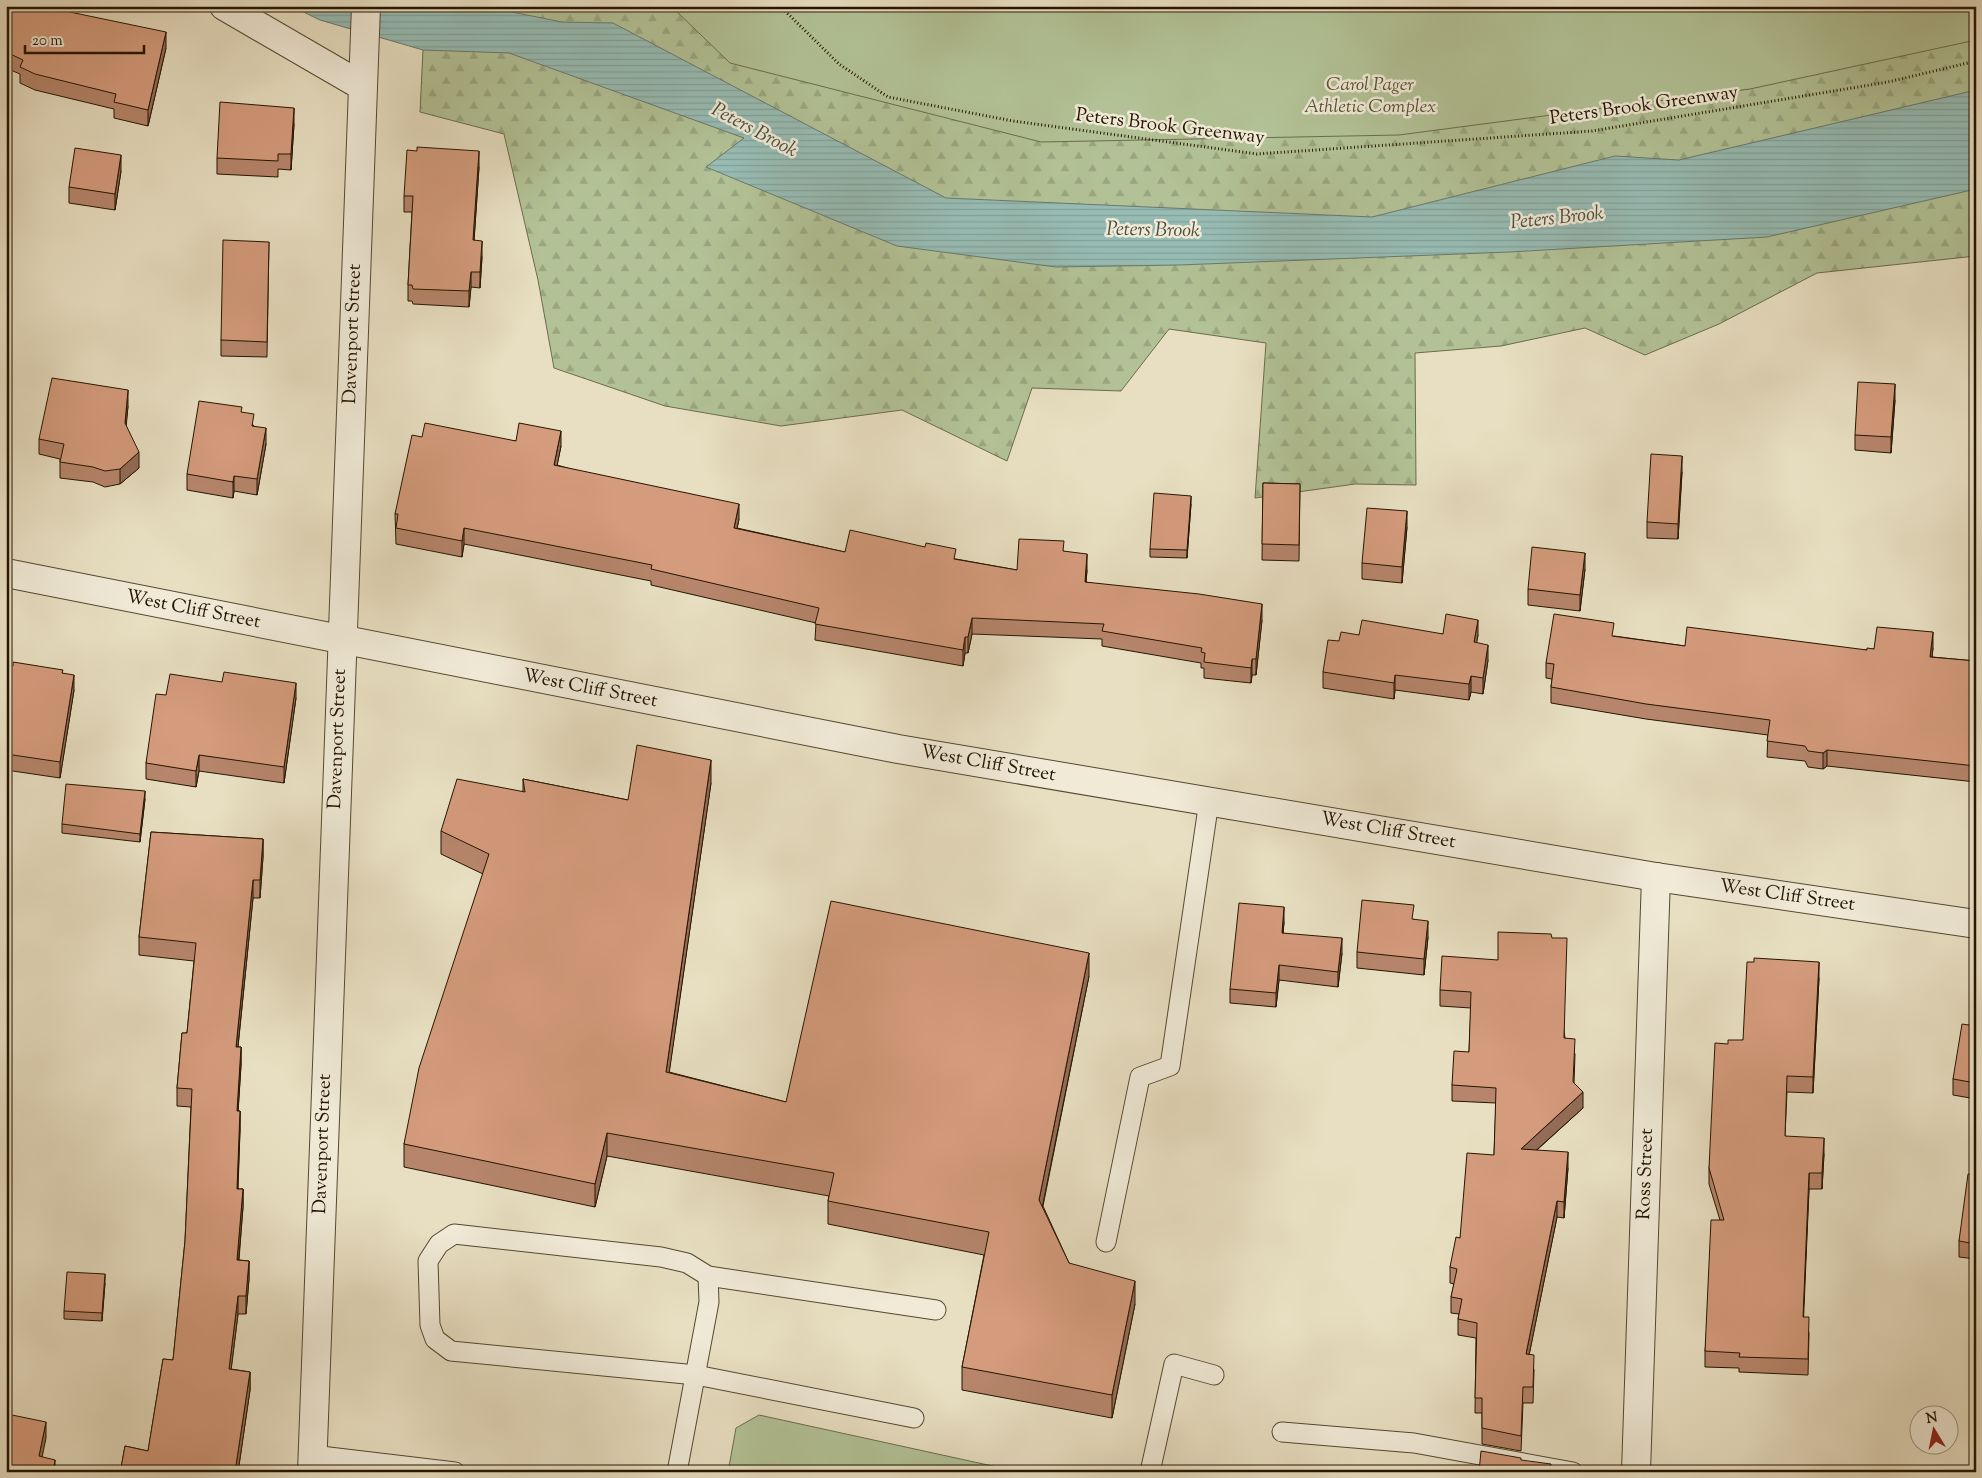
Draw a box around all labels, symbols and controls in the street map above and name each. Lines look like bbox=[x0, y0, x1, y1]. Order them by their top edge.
scale bar bbox=[25, 22, 144, 54]
text: 20 m bbox=[32, 31, 63, 52]
park label: Carol Pager Athletic Complex bbox=[1304, 72, 1436, 121]
street label: Peters Brook Greenway bbox=[1548, 79, 1741, 133]
water label: Peters Brook bbox=[706, 96, 802, 166]
street label: Peters Brook Greenway bbox=[1074, 102, 1266, 152]
water label: Peters Brook bbox=[1509, 200, 1605, 238]
water label: Peters Brook bbox=[1106, 216, 1200, 246]
street label: Davenport Street bbox=[337, 263, 369, 405]
street label: West Cliff Street bbox=[123, 584, 263, 636]
street label: West Cliff Street bbox=[520, 663, 660, 715]
street label: Davenport Street bbox=[322, 668, 354, 810]
street label: West Cliff Street bbox=[918, 739, 1058, 789]
street label: West Cliff Street bbox=[1318, 806, 1458, 856]
street label: West Cliff Street bbox=[1717, 873, 1857, 919]
street label: Davenport Street bbox=[307, 1073, 339, 1215]
street label: Ross Street bbox=[1631, 1127, 1661, 1220]
north arrow bbox=[1910, 1406, 1960, 1456]
text: N bbox=[1925, 1408, 1939, 1430]

